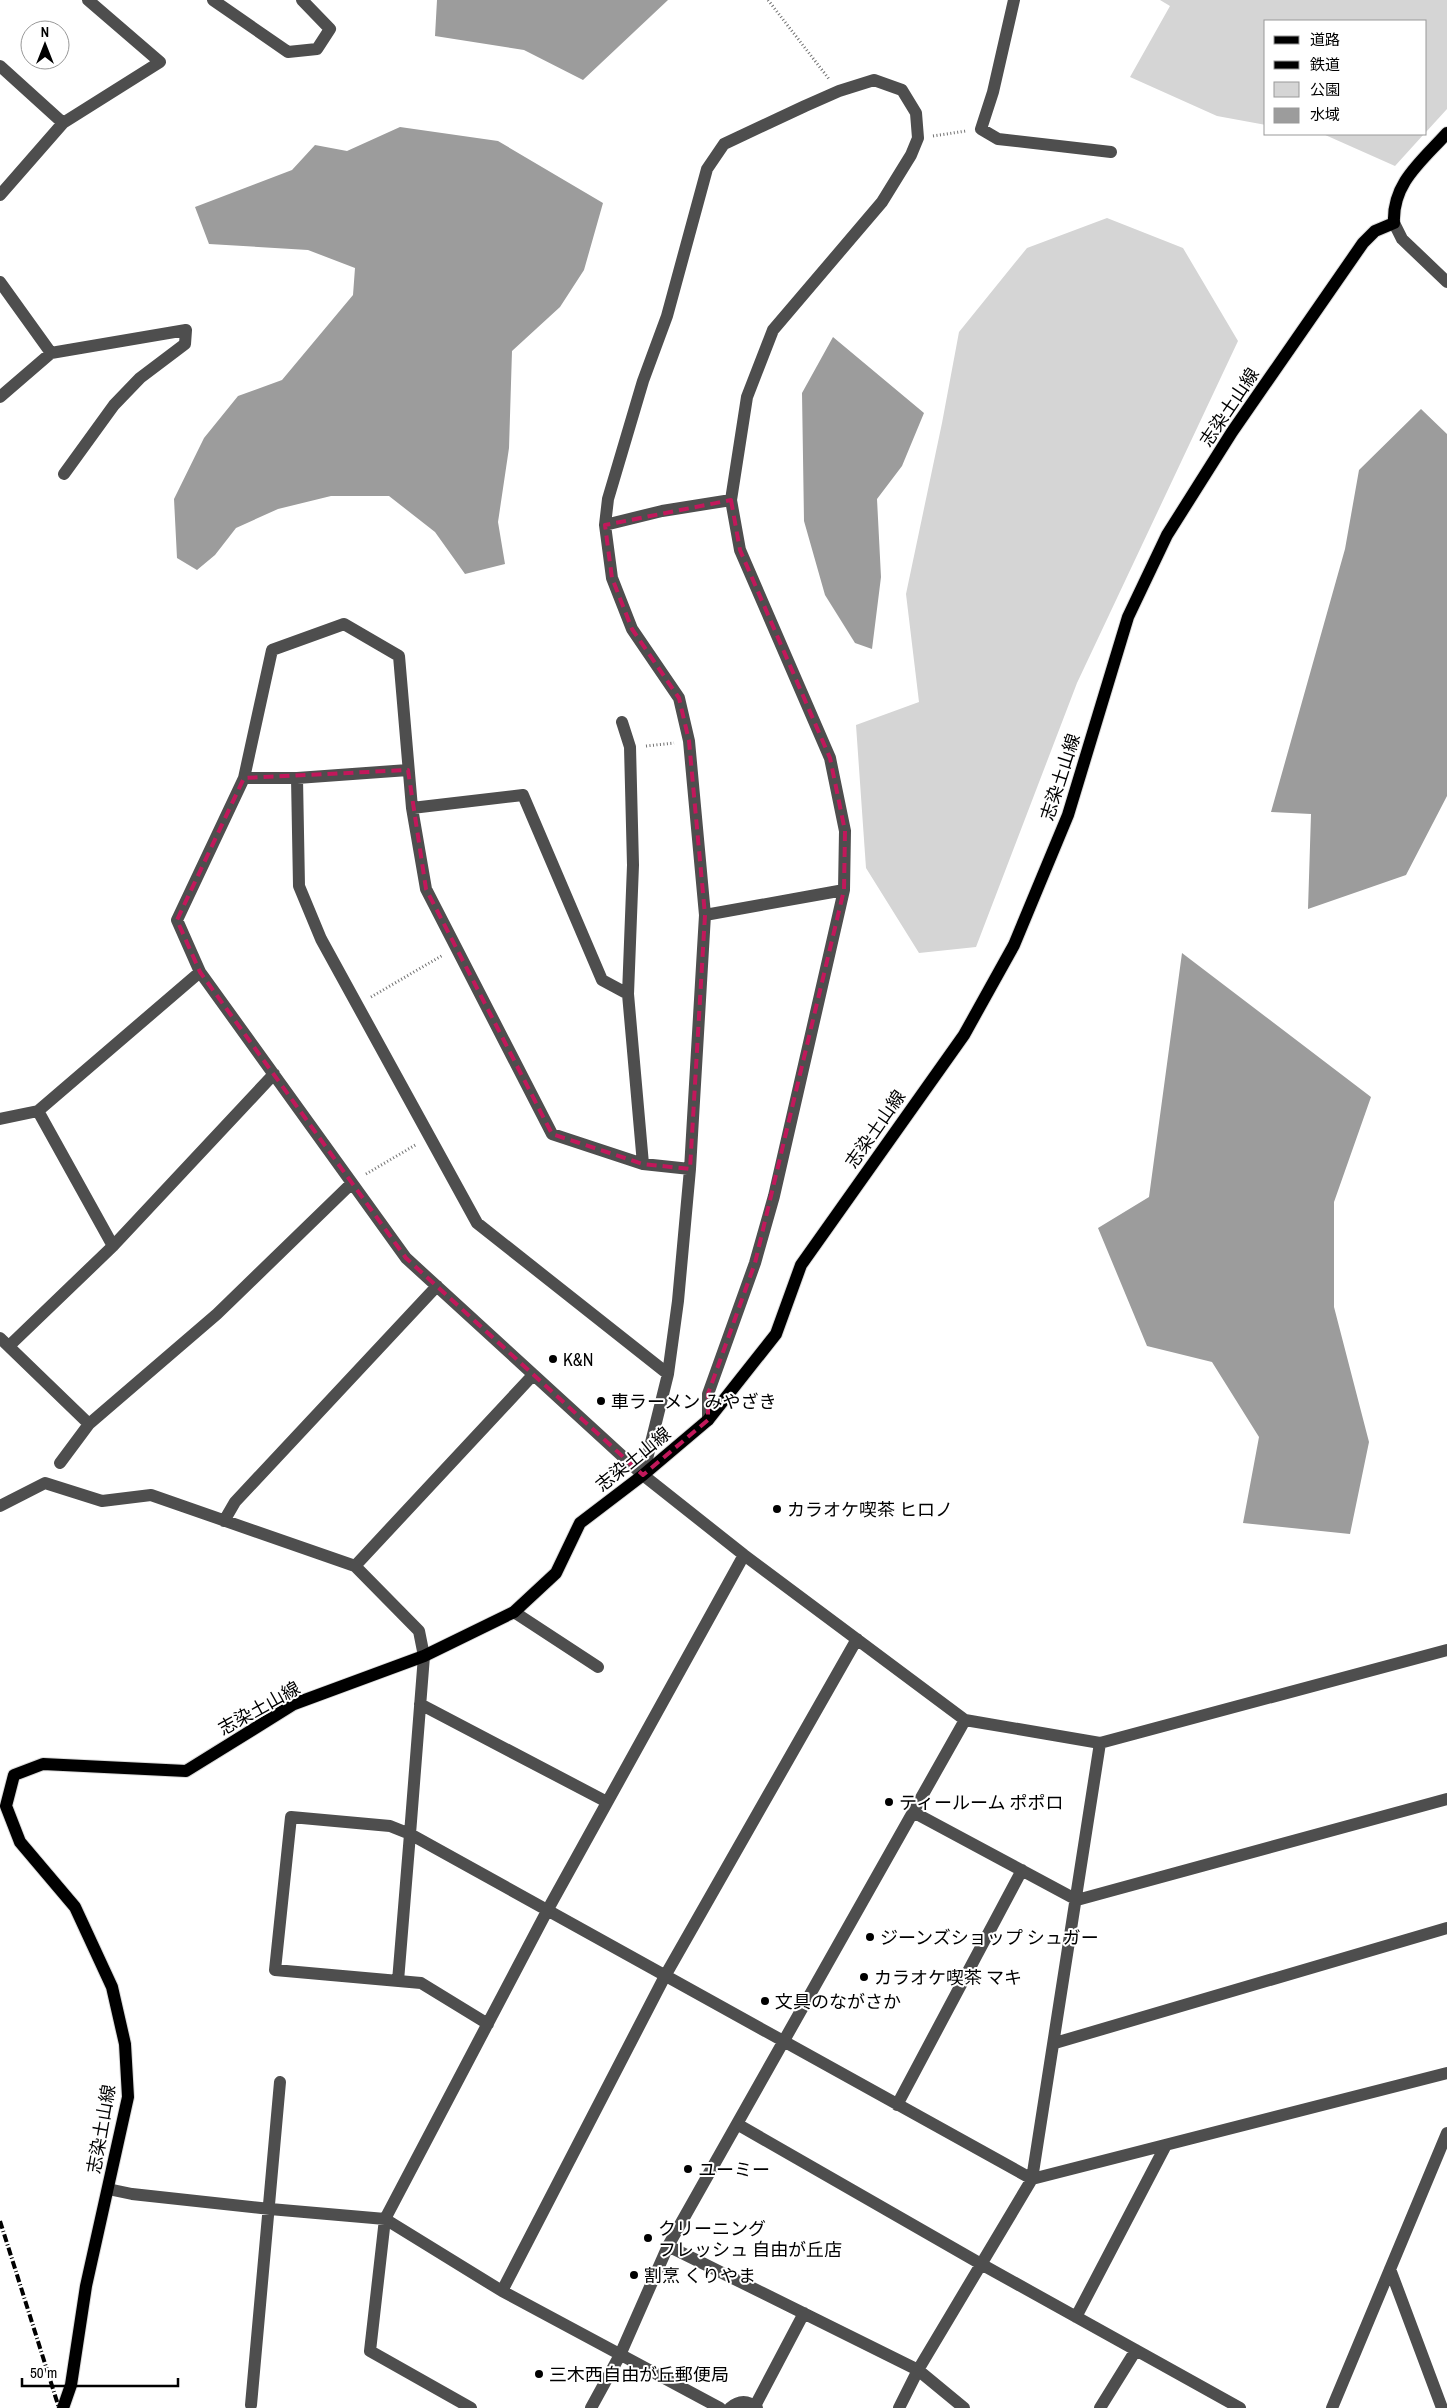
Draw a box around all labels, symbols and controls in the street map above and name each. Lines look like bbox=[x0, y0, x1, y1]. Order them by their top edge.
north arrow bbox=[20, 20, 70, 70]
legend bbox=[1264, 20, 1427, 135]
text: N bbox=[41, 23, 49, 41]
text: 道路 bbox=[1310, 29, 1340, 50]
text: 鉄道 bbox=[1310, 54, 1340, 75]
text: 公園 bbox=[1310, 79, 1340, 100]
text: 水域 bbox=[1310, 104, 1340, 125]
street label: 志染土山線 bbox=[1193, 363, 1265, 451]
street label: 志染土山線 bbox=[1034, 730, 1086, 824]
street label: 志染土山線 bbox=[839, 1085, 911, 1173]
place label: K&N bbox=[563, 1347, 593, 1372]
marker: K&N bbox=[547, 1353, 559, 1365]
place label: 車ラーメン みやざき bbox=[611, 1389, 776, 1414]
marker: 車ラーメン みやざき bbox=[595, 1395, 607, 1407]
street label: 志染土山線 bbox=[590, 1421, 676, 1497]
place label: カラオケ喫茶 ヒロノ bbox=[787, 1497, 953, 1522]
marker: カラオケ喫茶 ヒロノ bbox=[771, 1503, 783, 1515]
street label: 志染土山線 bbox=[214, 1675, 304, 1741]
place label: ティールーム ポポロ bbox=[899, 1790, 1063, 1815]
marker: ティールーム ポポロ bbox=[883, 1796, 895, 1808]
place label: ジーンズショップ シュガー bbox=[880, 1925, 1099, 1950]
marker: ジーンズショップ シュガー bbox=[864, 1931, 876, 1943]
place label: カラオケ喫茶 マキ bbox=[874, 1965, 1022, 1990]
marker: カラオケ喫茶 マキ bbox=[858, 1971, 870, 1983]
place label: 文具のながさか bbox=[775, 1989, 901, 2014]
marker: 文具のながさか bbox=[759, 1995, 771, 2007]
street label: 志染土山線 bbox=[81, 2083, 121, 2175]
place label: ユーミー bbox=[698, 2157, 770, 2182]
marker: ユーミー bbox=[682, 2163, 694, 2175]
place label: クリーニング フレッシュ 自由が丘店 bbox=[658, 2216, 842, 2262]
marker: クリーニング フレッシュ 自由が丘店 bbox=[642, 2232, 654, 2244]
place label: 割烹 くりやま bbox=[644, 2263, 756, 2288]
marker: 割烹 くりやま bbox=[628, 2269, 640, 2281]
scale bar bbox=[22, 2356, 179, 2388]
text: 50 m bbox=[30, 2362, 57, 2383]
place label: 三木西自由が丘郵便局 bbox=[549, 2362, 729, 2387]
marker: 三木西自由が丘郵便局 bbox=[533, 2368, 545, 2380]

